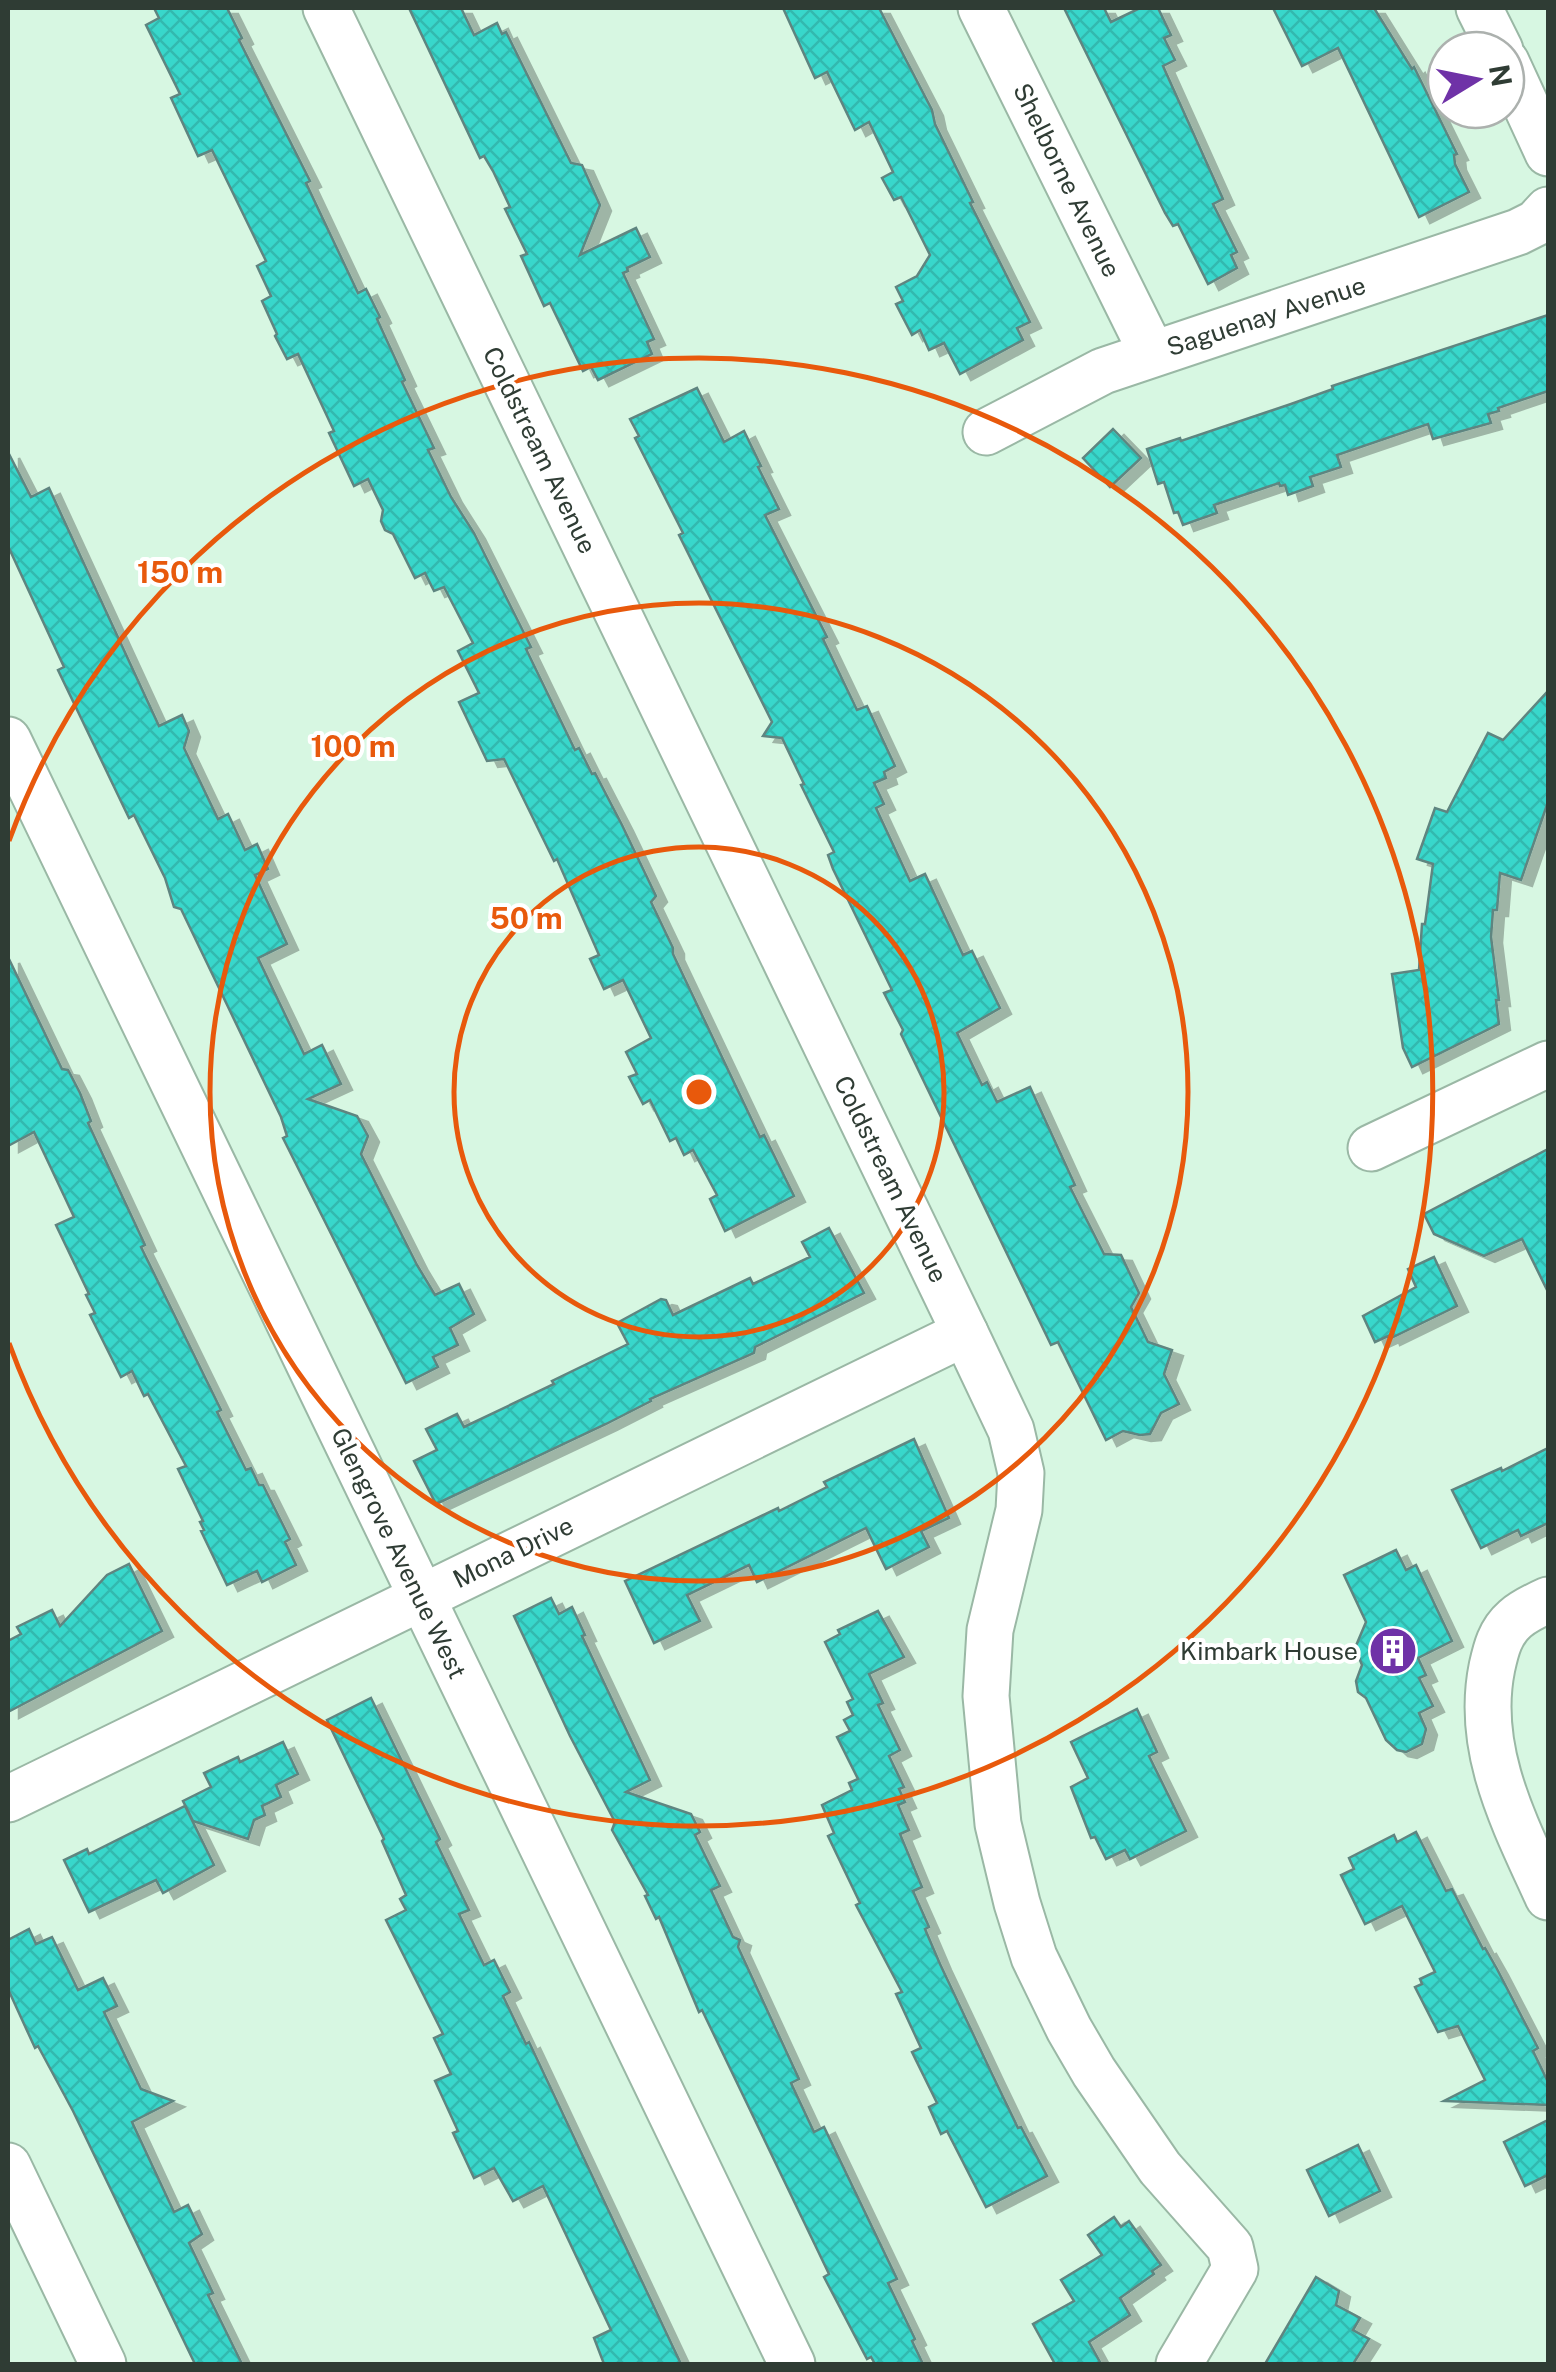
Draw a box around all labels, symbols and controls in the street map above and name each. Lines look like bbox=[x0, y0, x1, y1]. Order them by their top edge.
north arrow bbox=[1426, 30, 1526, 130]
text: N bbox=[1483, 62, 1519, 89]
street label: Shelborne Avenue bbox=[1007, 78, 1127, 282]
street label: Saguenay Avenue bbox=[1163, 270, 1369, 362]
street label: Coldstream Avenue bbox=[477, 342, 603, 558]
text: 150 m bbox=[137, 554, 223, 590]
text: 100 m bbox=[310, 728, 396, 764]
text: 50 m bbox=[489, 900, 563, 936]
street label: Coldstream Avenue bbox=[828, 1071, 954, 1287]
centre of rings bbox=[681, 1074, 717, 1110]
street label: Glengrove Avenue West bbox=[325, 1423, 473, 1683]
street label: Mona Drive bbox=[448, 1510, 578, 1594]
building icon: Kimbark House bbox=[1367, 1625, 1419, 1677]
place label: Kimbark House bbox=[1180, 1636, 1358, 1666]

